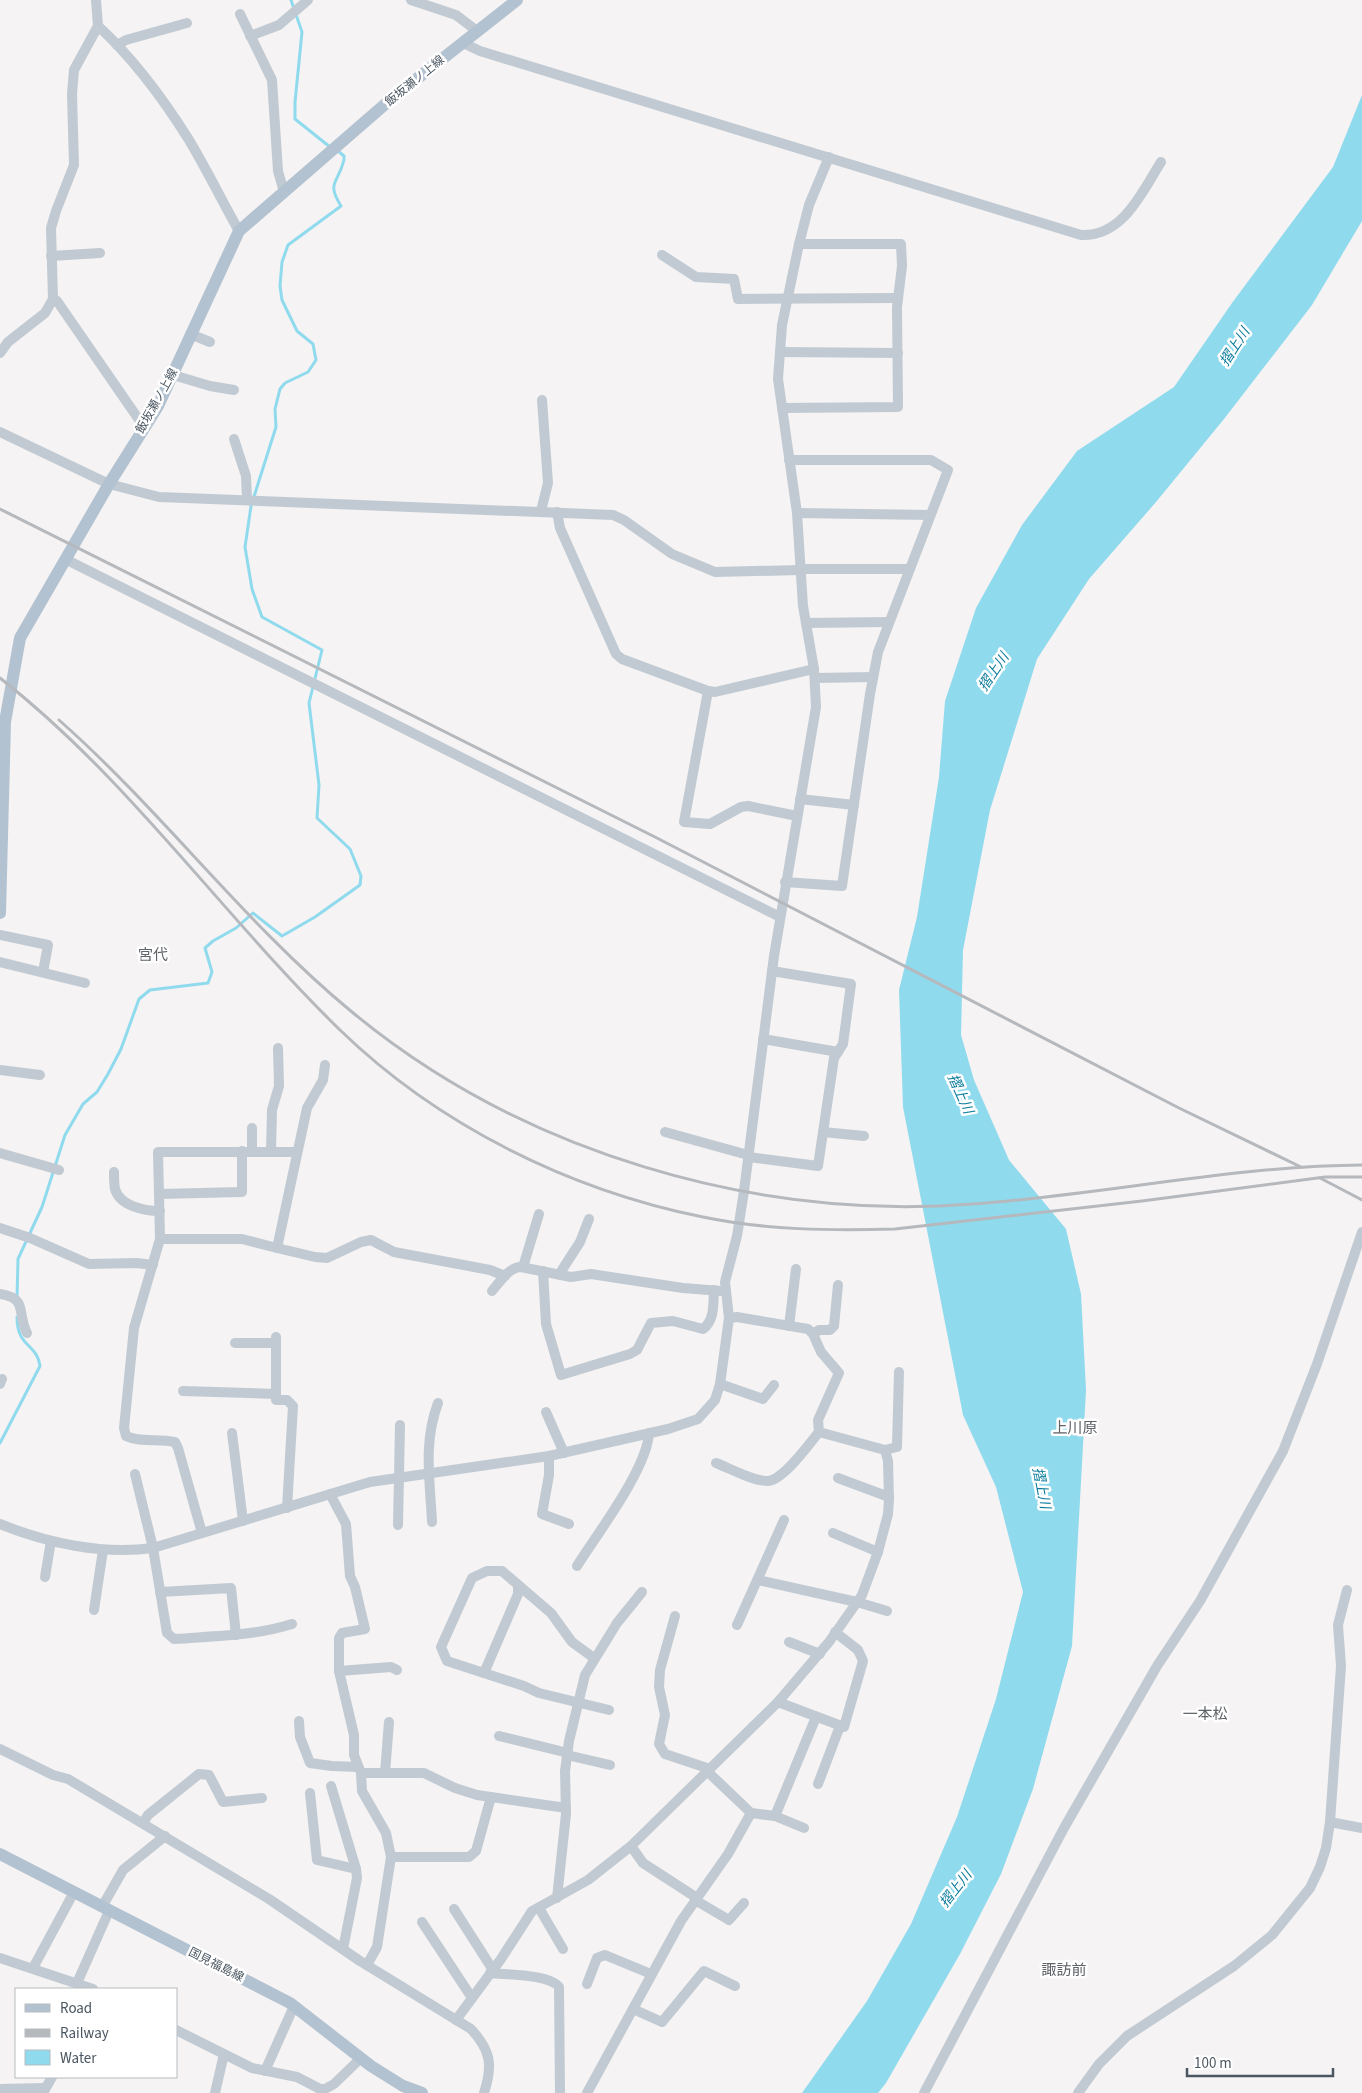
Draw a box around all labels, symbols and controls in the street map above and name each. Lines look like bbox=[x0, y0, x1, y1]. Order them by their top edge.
street label: 飯坂瀬ノ上線 bbox=[382, 52, 448, 110]
water label: 摺上川 bbox=[1215, 322, 1256, 370]
street label: 飯坂瀬ノ上線 bbox=[132, 365, 182, 437]
water label: 摺上川 bbox=[974, 647, 1015, 695]
district label: 宮代 bbox=[138, 945, 168, 966]
water label: 摺上川 bbox=[942, 1071, 978, 1119]
district label: 上川原 bbox=[1052, 1418, 1098, 1439]
water label: 摺上川 bbox=[1027, 1465, 1055, 1512]
district label: 一本松 bbox=[1182, 1704, 1228, 1725]
water label: 摺上川 bbox=[935, 1865, 978, 1912]
street label: 国見福島線 bbox=[185, 1944, 247, 1986]
district label: 諏訪前 bbox=[1041, 1960, 1087, 1981]
legend bbox=[15, 1988, 178, 2078]
text: Road bbox=[60, 1998, 92, 2019]
text: Railway bbox=[60, 2023, 109, 2044]
scale bar bbox=[1187, 2046, 1333, 2078]
text: Water bbox=[60, 2048, 97, 2069]
text: 100 m bbox=[1194, 2053, 1232, 2074]

